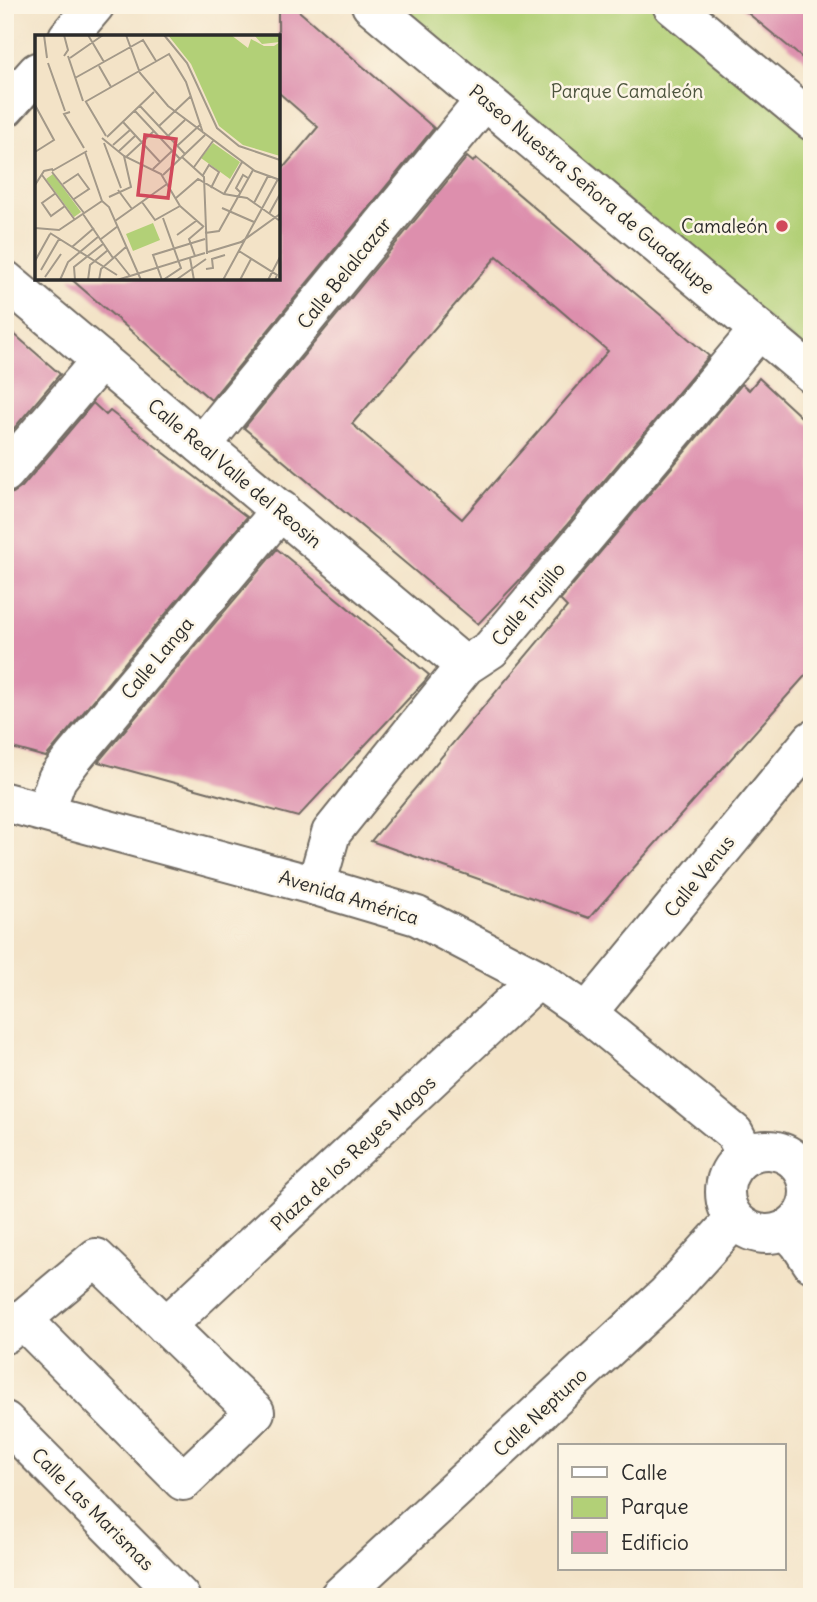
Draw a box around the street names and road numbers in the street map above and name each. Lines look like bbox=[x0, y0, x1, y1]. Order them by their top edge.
street label: Paseo Nuestra Señora de Guadalupe bbox=[464, 79, 720, 299]
street label: Calle Belalcazar bbox=[292, 212, 396, 334]
street label: Calle Real Valle del Reosin bbox=[143, 393, 327, 553]
street label: Calle Trujillo bbox=[486, 557, 570, 651]
street label: Calle Langa bbox=[116, 612, 198, 704]
street label: Calle Venus bbox=[659, 830, 739, 922]
street label: Avenida América bbox=[276, 864, 422, 930]
street label: Plaza de los Reyes Magos bbox=[266, 1070, 440, 1236]
street label: Calle Neptuno bbox=[488, 1362, 592, 1462]
street label: Calle Las Marismas bbox=[27, 1443, 159, 1575]

